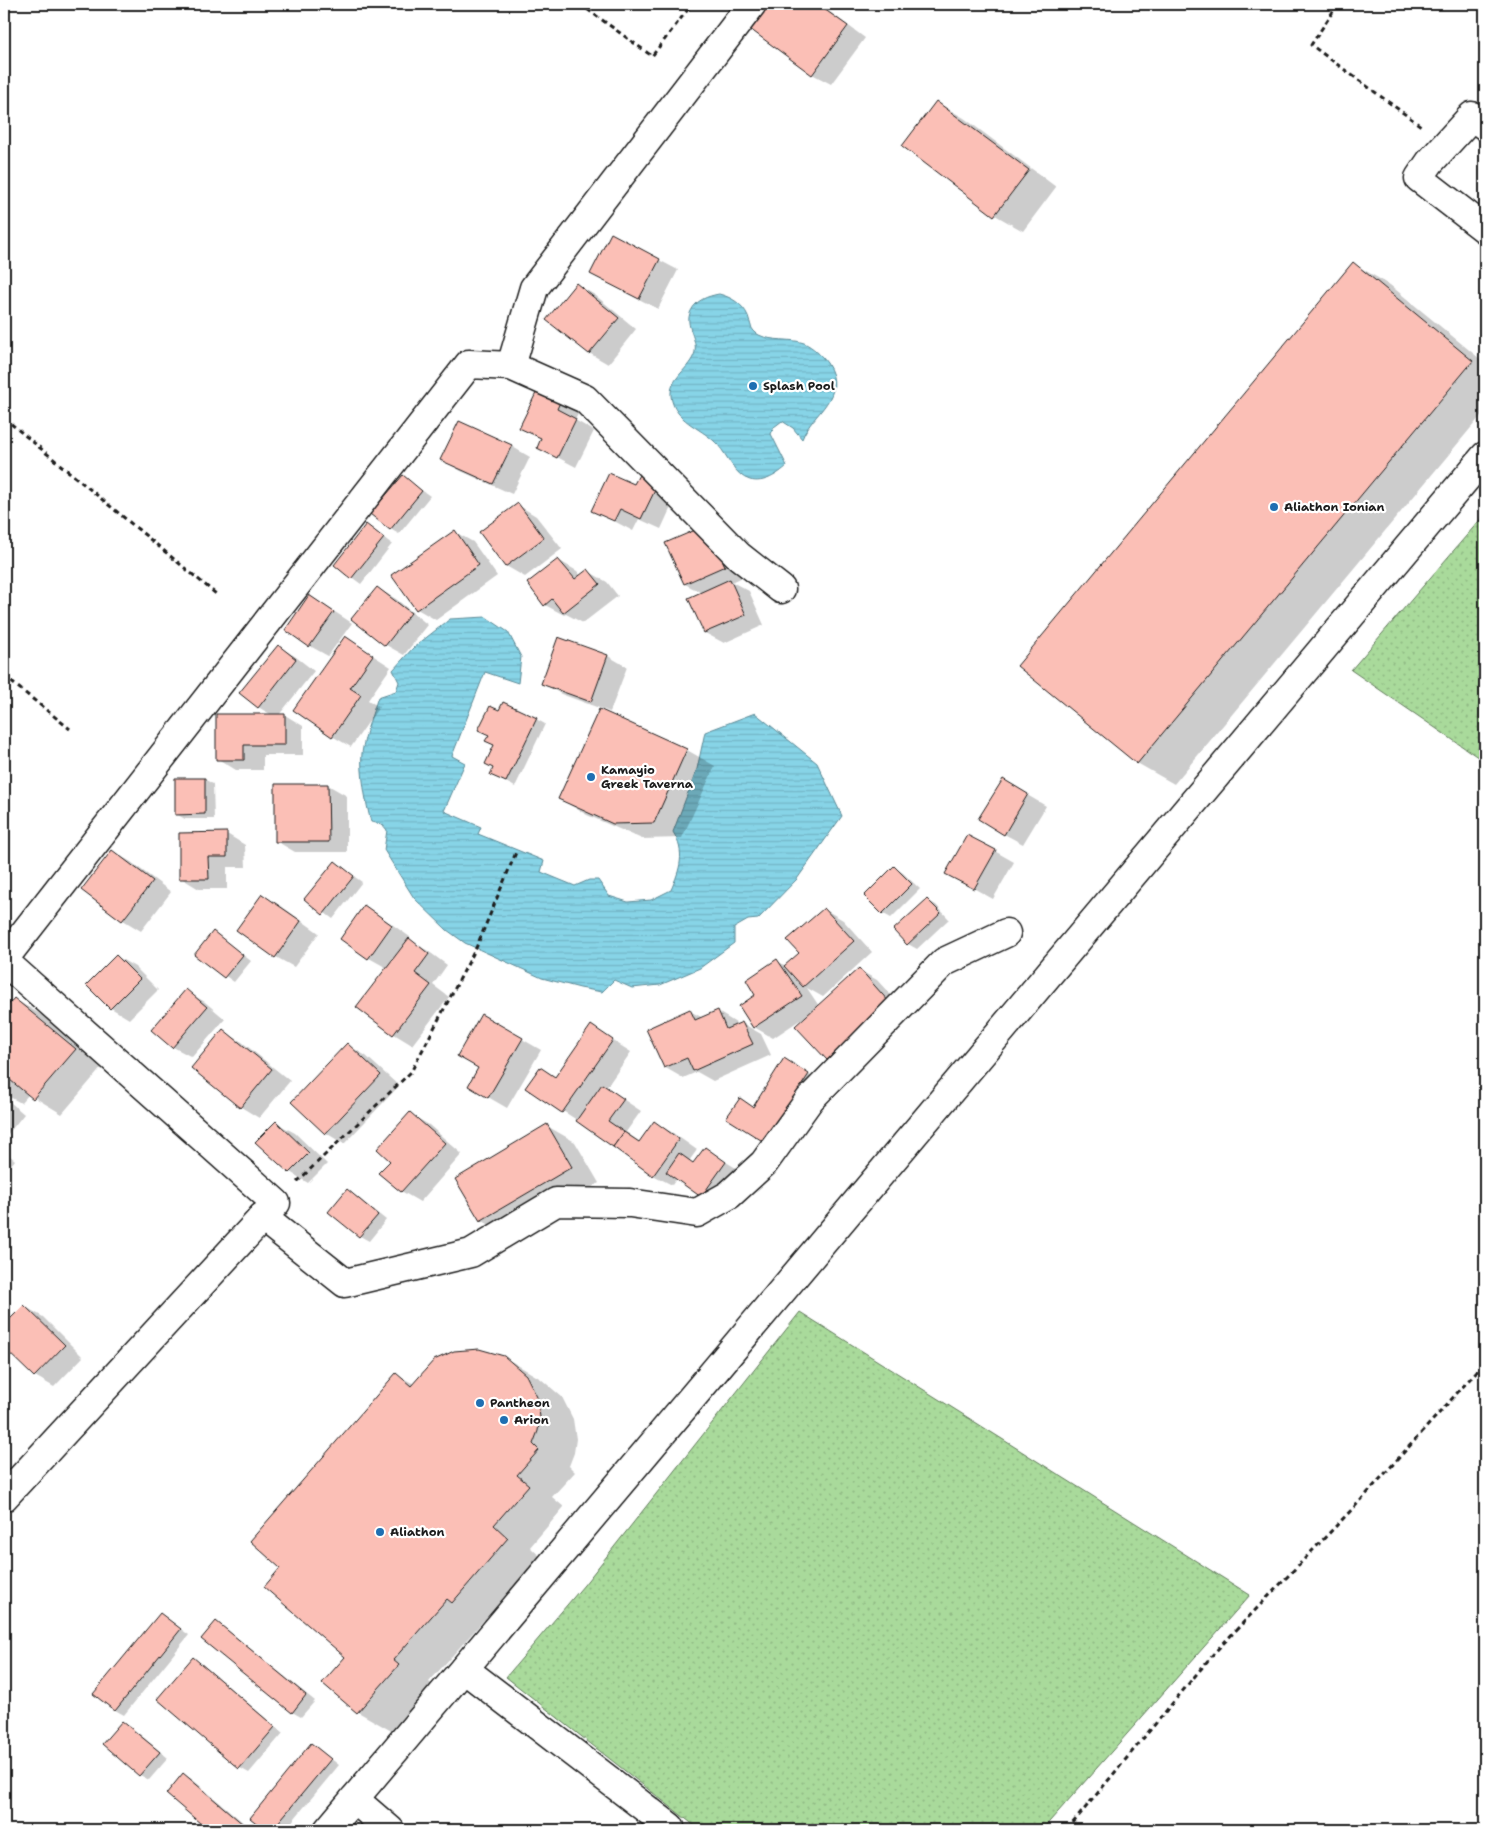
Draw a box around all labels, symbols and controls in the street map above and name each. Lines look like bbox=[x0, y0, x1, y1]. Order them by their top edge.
place label: Splash Pool bbox=[763, 378, 835, 394]
marker: Splash Pool bbox=[747, 380, 759, 392]
place label: Aliathon Ionian bbox=[1284, 499, 1384, 515]
marker: Aliathon Ionian bbox=[1268, 501, 1280, 513]
place label: Kamayio Greek Taverna bbox=[601, 762, 694, 792]
marker: Kamayio Greek Taverna bbox=[585, 771, 597, 783]
place label: Pantheon bbox=[490, 1395, 550, 1411]
marker: Pantheon bbox=[474, 1397, 486, 1409]
place label: Arion bbox=[514, 1412, 549, 1428]
marker: Arion bbox=[498, 1414, 510, 1426]
place label: Aliathon bbox=[390, 1524, 445, 1540]
marker: Aliathon bbox=[374, 1526, 386, 1538]

